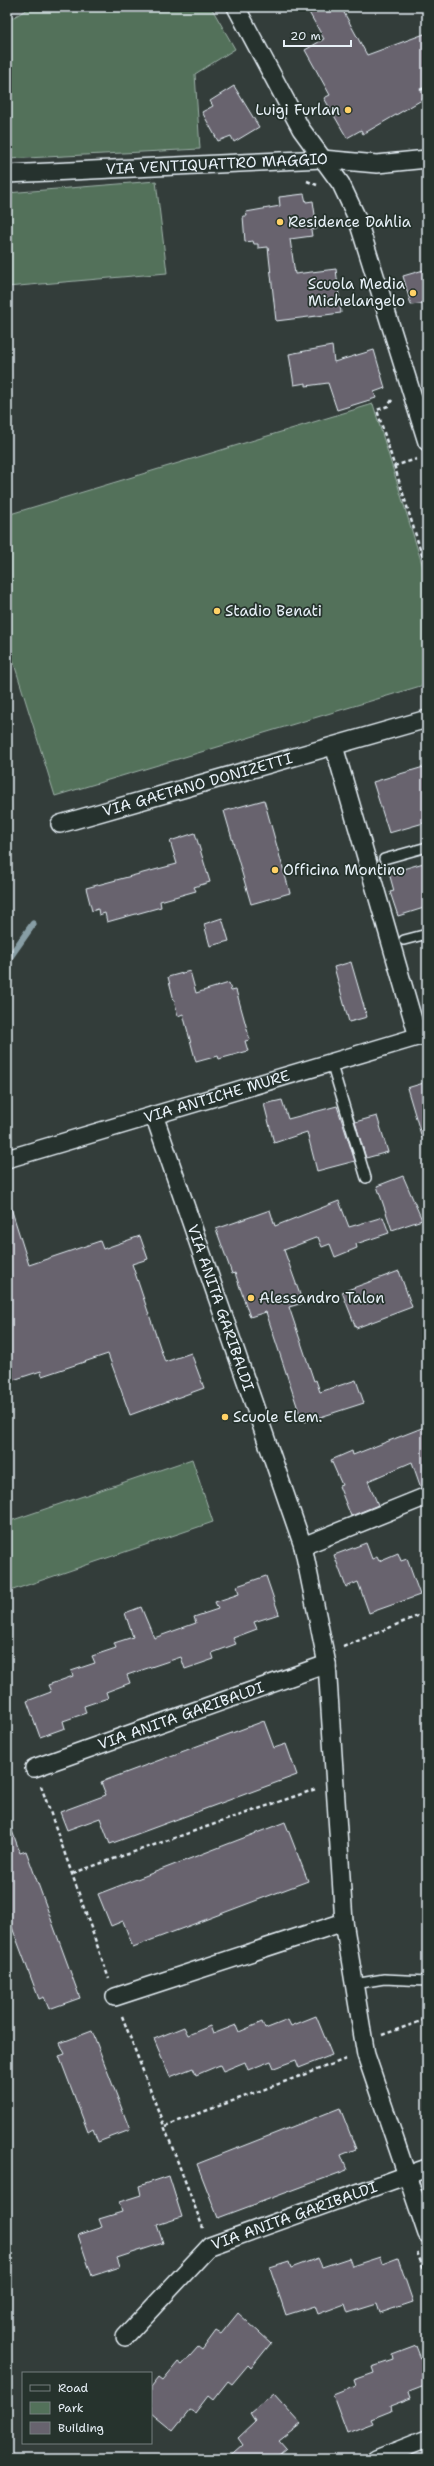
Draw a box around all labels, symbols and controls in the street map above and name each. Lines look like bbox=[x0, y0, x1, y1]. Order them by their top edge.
scale bar bbox=[284, 22, 351, 48]
text: 20 m bbox=[290, 28, 321, 44]
place label: Luigi Furlan bbox=[255, 100, 340, 120]
marker: Luigi Furlan bbox=[343, 105, 353, 115]
street label: VIA VENTIQUATTRO MAGGIO bbox=[105, 149, 329, 179]
place label: Residence Dahlia bbox=[288, 212, 412, 232]
marker: Residence Dahlia bbox=[275, 217, 285, 227]
place label: Scuola Media Michelangelo bbox=[308, 274, 406, 311]
marker: Scuola Media Michelangelo bbox=[408, 288, 418, 298]
place label: Stadio Benati bbox=[225, 601, 322, 621]
marker: Stadio Benati bbox=[212, 606, 222, 616]
street label: VIA GAETANO DONIZETTI bbox=[100, 748, 295, 821]
place label: Officina Montino bbox=[283, 860, 405, 880]
marker: Officina Montino bbox=[270, 865, 280, 875]
street label: VIA ANTICHE MURE bbox=[142, 1065, 292, 1128]
street label: VIA ANITA GARIBALDI bbox=[183, 1222, 259, 1394]
place label: Alessandro Talon bbox=[259, 1288, 384, 1308]
marker: Alessandro Talon bbox=[246, 1293, 256, 1303]
place label: Scuole Elem. bbox=[233, 1407, 322, 1427]
marker: Scuole Elem. bbox=[220, 1412, 230, 1422]
street label: VIA ANITA GARIBALDI bbox=[95, 1677, 267, 1754]
street label: VIA ANITA GARIBALDI bbox=[209, 2177, 380, 2255]
legend bbox=[22, 2372, 152, 2444]
text: Road bbox=[58, 2380, 89, 2396]
text: Park bbox=[58, 2400, 84, 2416]
text: Building bbox=[58, 2420, 104, 2436]

